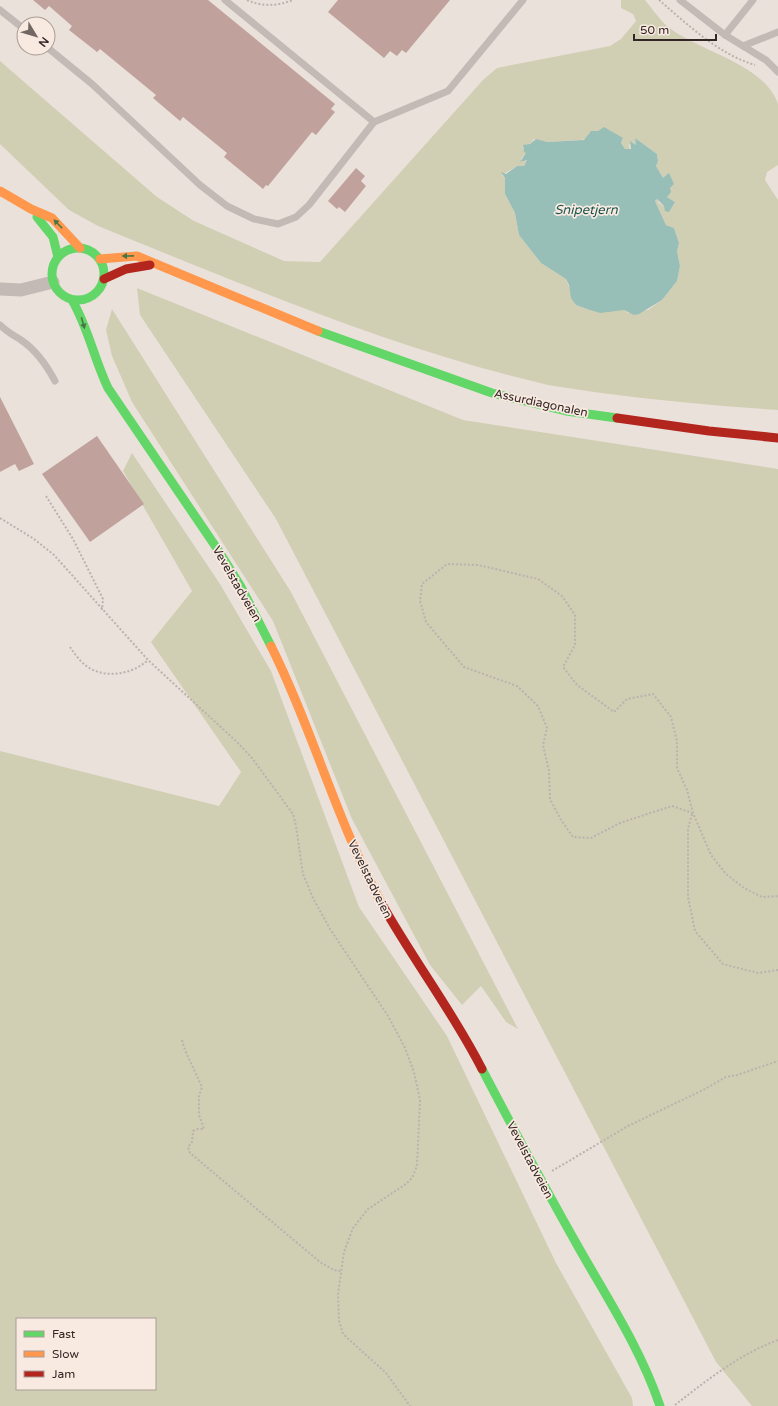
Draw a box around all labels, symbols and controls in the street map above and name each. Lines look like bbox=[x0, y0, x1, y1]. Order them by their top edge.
north arrow bbox=[16, 16, 56, 56]
scale bar bbox=[634, 16, 716, 42]
text: 50 m bbox=[640, 23, 669, 37]
text: N bbox=[36, 34, 51, 49]
water label: Snipetjern bbox=[554, 202, 619, 218]
one-way arrow bbox=[54, 219, 63, 229]
one-way arrow bbox=[122, 253, 134, 260]
one-way arrow bbox=[80, 318, 86, 330]
street label: Assurdiagonalen bbox=[493, 386, 589, 420]
street label: Vevelstadveien bbox=[210, 544, 264, 624]
street label: Vevelstadveien bbox=[345, 838, 395, 920]
street label: Vevelstadveien bbox=[504, 1119, 556, 1201]
legend bbox=[16, 1318, 156, 1390]
text: Fast bbox=[52, 1327, 76, 1341]
text: Slow bbox=[52, 1347, 79, 1361]
text: Jam bbox=[52, 1367, 75, 1381]

